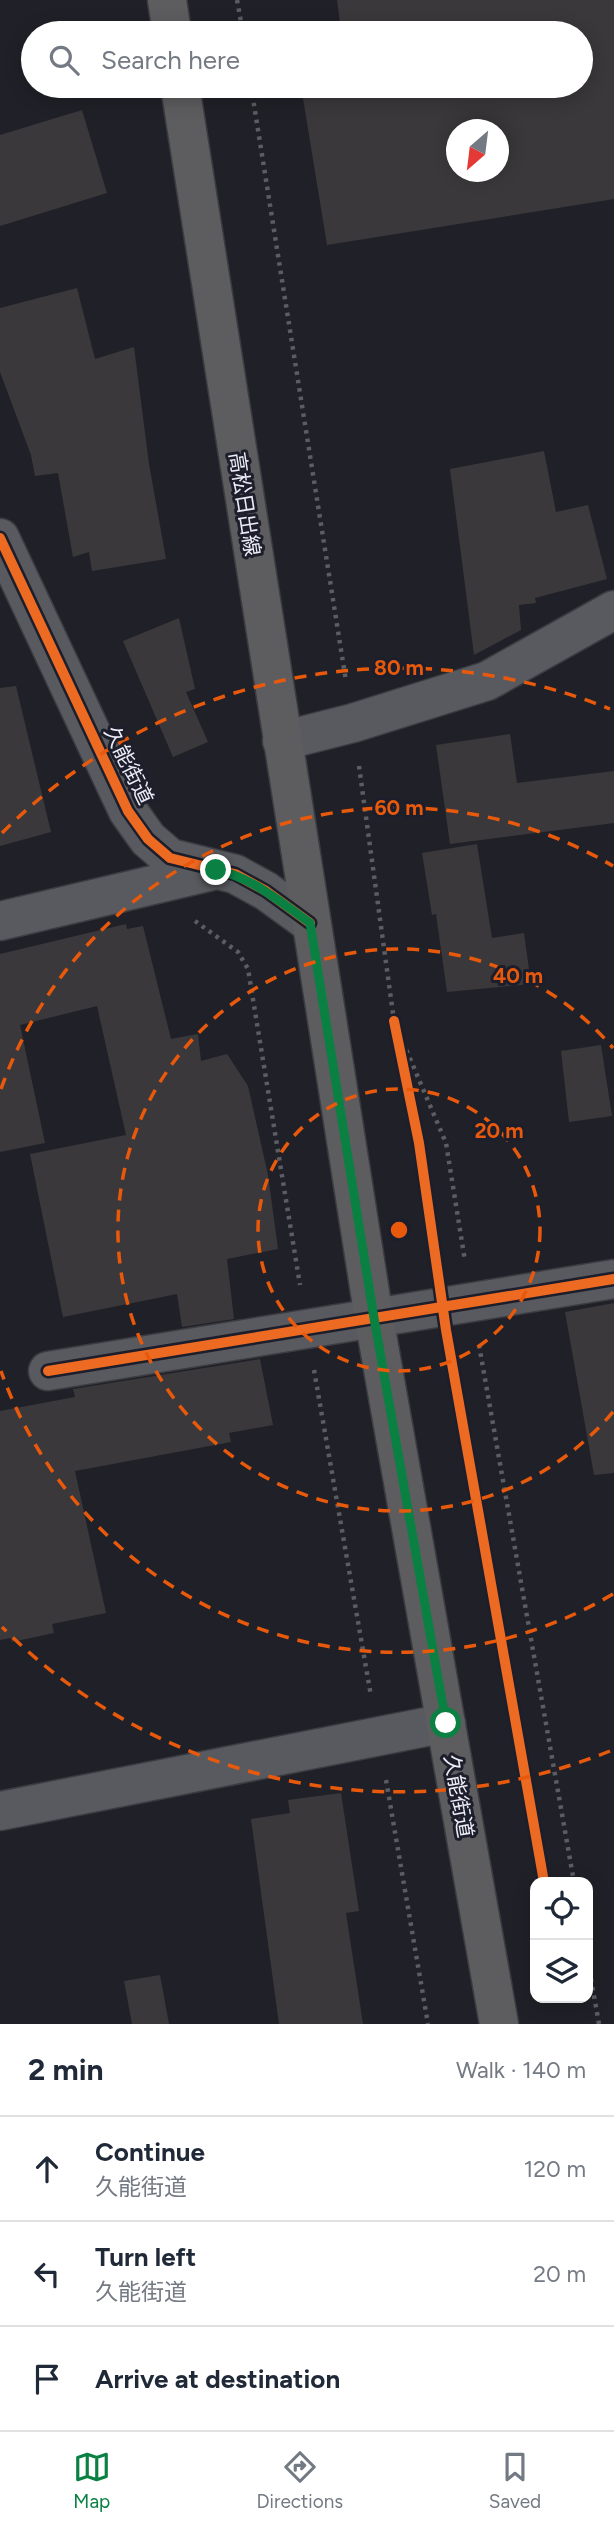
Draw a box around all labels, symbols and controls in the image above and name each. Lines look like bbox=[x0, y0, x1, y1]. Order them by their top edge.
search box bbox=[21, 21, 593, 98]
icon: search bbox=[45, 41, 83, 79]
text: Search here bbox=[101, 44, 240, 76]
north arrow bbox=[446, 119, 509, 182]
street label: 高松日出線 bbox=[224, 450, 266, 558]
text: 80 m bbox=[374, 655, 424, 680]
street label: 久能街道 bbox=[99, 722, 159, 808]
text: 60 m bbox=[374, 795, 424, 820]
route end bbox=[200, 854, 231, 885]
text: 40 m bbox=[493, 963, 543, 988]
text: 20 m bbox=[474, 1118, 524, 1143]
centre of rings bbox=[387, 1218, 411, 1242]
route start bbox=[430, 1707, 461, 1738]
street label: 久能街道 bbox=[439, 1752, 479, 1840]
map controls bbox=[530, 1877, 593, 2003]
button: locate bbox=[530, 1877, 593, 1940]
button: layers bbox=[530, 1940, 593, 2003]
text: 2 min bbox=[28, 2051, 104, 2088]
text: Walk · 140 m bbox=[456, 2056, 586, 2084]
text: Continue bbox=[95, 2136, 205, 2168]
icon: ahead bbox=[28, 2150, 66, 2188]
text: 120 m bbox=[524, 2155, 586, 2183]
text: 久能街道 bbox=[95, 2173, 187, 2201]
text: Turn left bbox=[95, 2241, 196, 2273]
icon: left bbox=[28, 2255, 66, 2293]
text: 20 m bbox=[533, 2260, 586, 2288]
text: 久能街道 bbox=[95, 2278, 187, 2306]
icon: arrive bbox=[28, 2360, 66, 2398]
text: Arrive at destination bbox=[95, 2363, 340, 2395]
tab: Map bbox=[73, 2448, 111, 2513]
tab: Directions bbox=[256, 2448, 343, 2513]
tab: Saved bbox=[489, 2448, 541, 2513]

